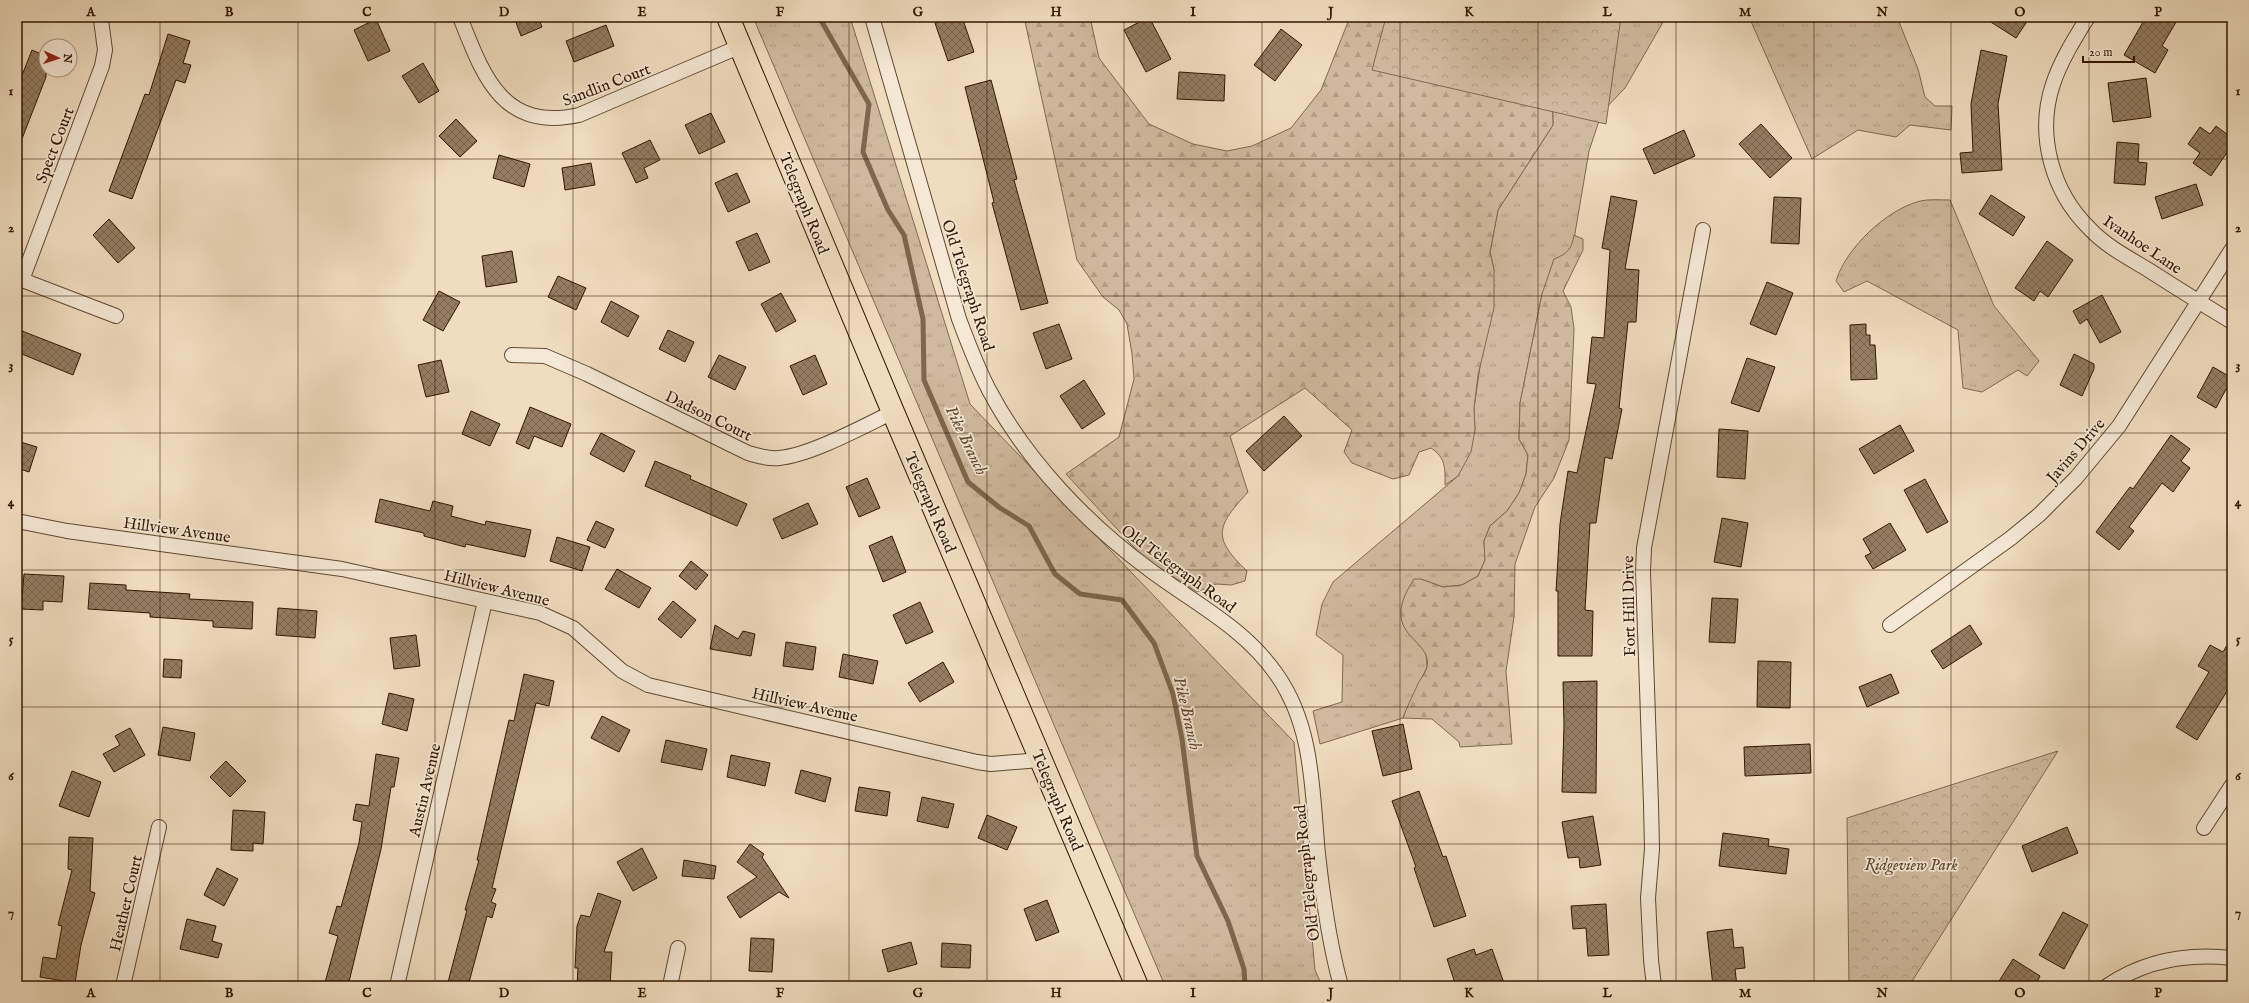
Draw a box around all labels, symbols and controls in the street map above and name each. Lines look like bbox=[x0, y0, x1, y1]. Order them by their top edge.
text: A bbox=[86, 4, 97, 21]
text: B bbox=[225, 4, 234, 21]
text: C bbox=[362, 4, 372, 21]
text: D bbox=[499, 4, 510, 21]
text: E bbox=[637, 4, 647, 21]
text: F bbox=[776, 4, 785, 21]
text: G bbox=[913, 4, 924, 21]
text: H bbox=[1050, 4, 1062, 21]
text: I bbox=[1190, 4, 1196, 21]
text: J bbox=[1326, 4, 1334, 21]
text: K bbox=[1464, 4, 1474, 21]
text: L bbox=[1601, 4, 1612, 21]
text: M bbox=[1739, 4, 1752, 21]
text: N bbox=[1875, 4, 1888, 21]
text: O bbox=[2015, 4, 2026, 21]
text: P bbox=[2154, 4, 2162, 21]
north arrow bbox=[38, 38, 78, 78]
scale bar bbox=[2083, 38, 2134, 64]
text: 20 m bbox=[2089, 45, 2112, 60]
text: N bbox=[60, 52, 74, 64]
street label: Sandlin Court bbox=[560, 60, 654, 112]
text: 1 bbox=[9, 83, 14, 100]
text: 1 bbox=[2236, 83, 2241, 100]
street label: Spect Court bbox=[32, 104, 80, 187]
street label: Telegraph Road bbox=[774, 150, 833, 258]
street label: Ivanhoe Lane bbox=[2099, 212, 2185, 279]
street label: Old Telegraph Road bbox=[936, 217, 998, 354]
text: 2 bbox=[8, 220, 14, 237]
text: 2 bbox=[2235, 220, 2241, 237]
text: 3 bbox=[9, 357, 14, 374]
text: 3 bbox=[2236, 357, 2241, 374]
street label: Dadson Court bbox=[661, 387, 755, 447]
water label: Pike Branch bbox=[940, 403, 991, 479]
street label: Javins Drive bbox=[2042, 415, 2110, 489]
street label: Telegraph Road bbox=[899, 449, 960, 557]
text: 4 bbox=[8, 494, 15, 511]
text: 4 bbox=[2235, 494, 2242, 511]
street label: Hillview Avenue bbox=[122, 514, 232, 548]
street label: Old Telegraph Road bbox=[1116, 521, 1240, 618]
street label: Fort Hill Drive bbox=[1619, 555, 1641, 657]
street label: Hillview Avenue bbox=[442, 566, 551, 612]
text: 5 bbox=[9, 631, 14, 648]
text: 5 bbox=[2236, 631, 2241, 648]
water label: Pike Branch bbox=[1168, 675, 1205, 752]
street label: Hillview Avenue bbox=[750, 684, 859, 728]
street label: Austin Avenue bbox=[405, 742, 446, 840]
street label: Telegraph Road bbox=[1026, 747, 1087, 855]
text: 6 bbox=[8, 768, 14, 785]
text: 6 bbox=[2235, 768, 2241, 785]
street label: Old Telegraph Road bbox=[1291, 803, 1325, 942]
street label: Heather Court bbox=[106, 853, 148, 954]
park label: Ridgeview Park bbox=[1864, 856, 1958, 876]
text: 7 bbox=[8, 905, 14, 922]
text: 7 bbox=[2235, 905, 2241, 922]
text: A bbox=[86, 985, 97, 1002]
text: B bbox=[225, 985, 234, 1002]
text: C bbox=[362, 985, 372, 1002]
text: D bbox=[499, 985, 510, 1002]
text: E bbox=[637, 985, 647, 1002]
text: F bbox=[776, 985, 785, 1002]
text: G bbox=[913, 985, 924, 1002]
text: H bbox=[1050, 985, 1062, 1002]
text: I bbox=[1190, 985, 1196, 1002]
text: J bbox=[1326, 985, 1334, 1002]
text: K bbox=[1464, 985, 1474, 1002]
text: L bbox=[1601, 985, 1612, 1002]
text: M bbox=[1739, 985, 1752, 1002]
text: N bbox=[1875, 985, 1888, 1002]
text: O bbox=[2015, 985, 2026, 1002]
text: P bbox=[2154, 985, 2162, 1002]

